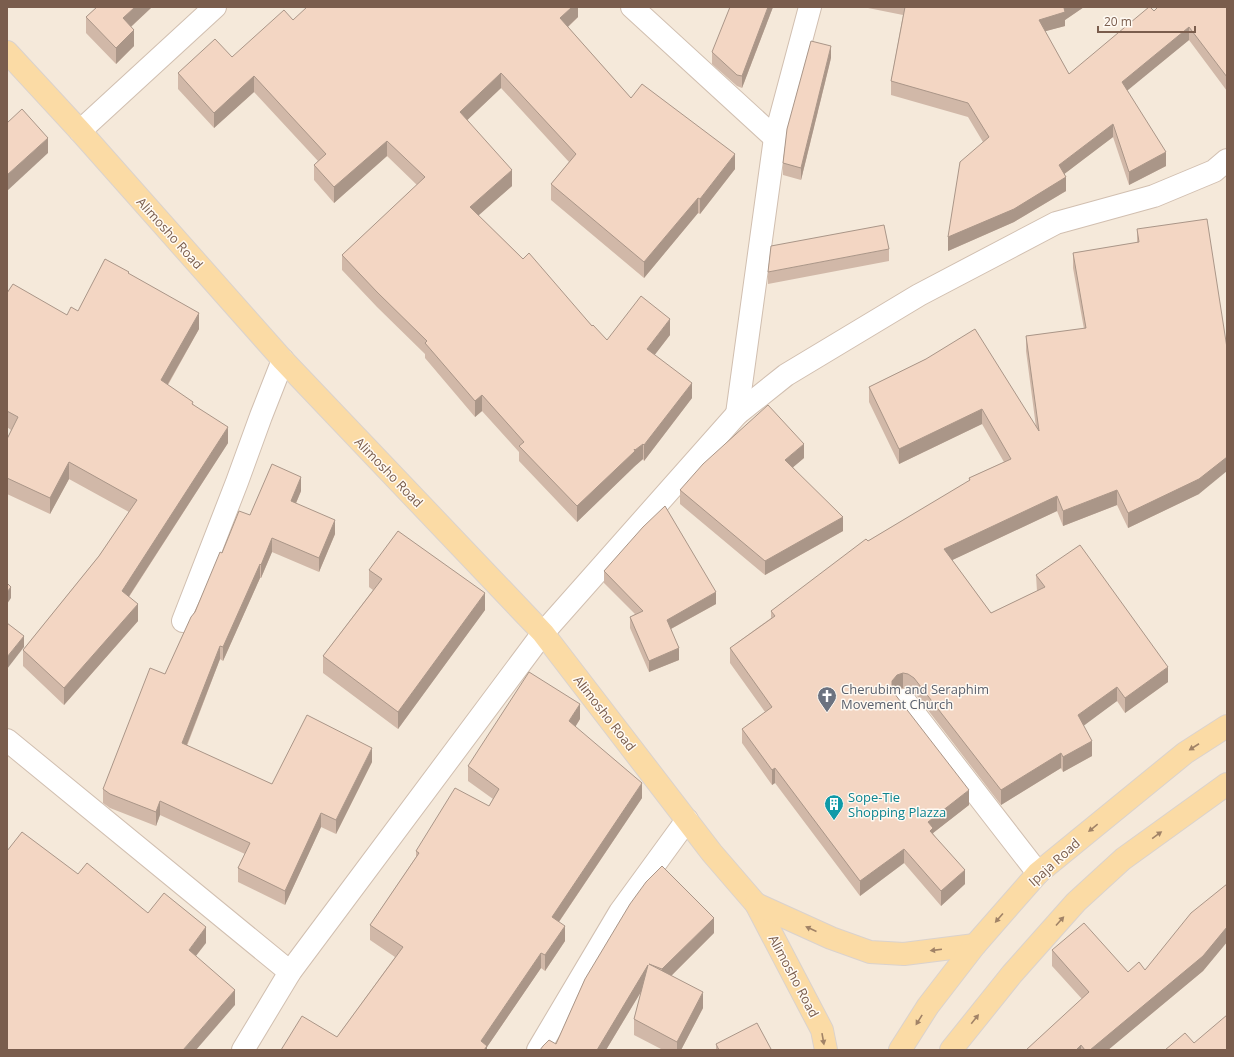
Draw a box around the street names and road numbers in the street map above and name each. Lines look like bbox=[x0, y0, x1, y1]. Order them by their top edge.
street label: Alimosho Road bbox=[133, 193, 207, 273]
street label: Alimosho Road bbox=[351, 433, 427, 511]
street label: Alimosho Road bbox=[570, 672, 640, 754]
street label: Ipaja Road bbox=[1024, 834, 1084, 890]
street label: Alimosho Road bbox=[765, 932, 823, 1020]

